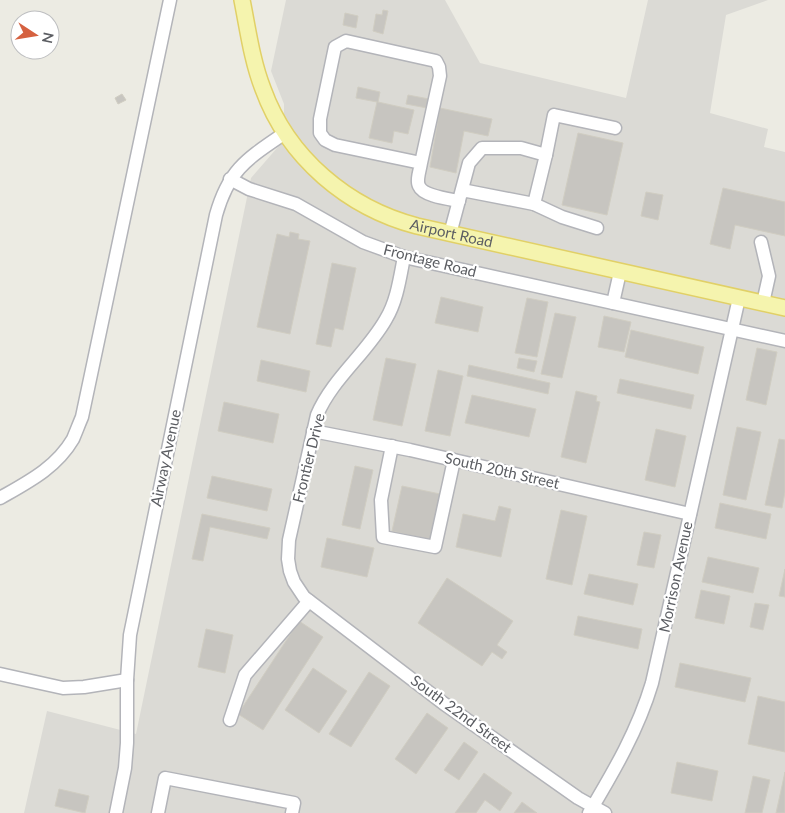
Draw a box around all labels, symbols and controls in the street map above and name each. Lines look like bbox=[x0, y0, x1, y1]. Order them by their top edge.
north arrow bbox=[10, 10, 60, 60]
text: N bbox=[39, 31, 58, 45]
street label: Airport Road bbox=[408, 215, 495, 251]
street label: Frontage Road bbox=[382, 240, 479, 280]
street label: Airway Avenue bbox=[146, 408, 184, 508]
street label: Frontier Drive bbox=[288, 411, 328, 504]
street label: South 20th Street bbox=[443, 448, 562, 492]
street label: Morrison Avenue bbox=[654, 520, 696, 634]
street label: South 22nd Street bbox=[408, 671, 516, 756]

